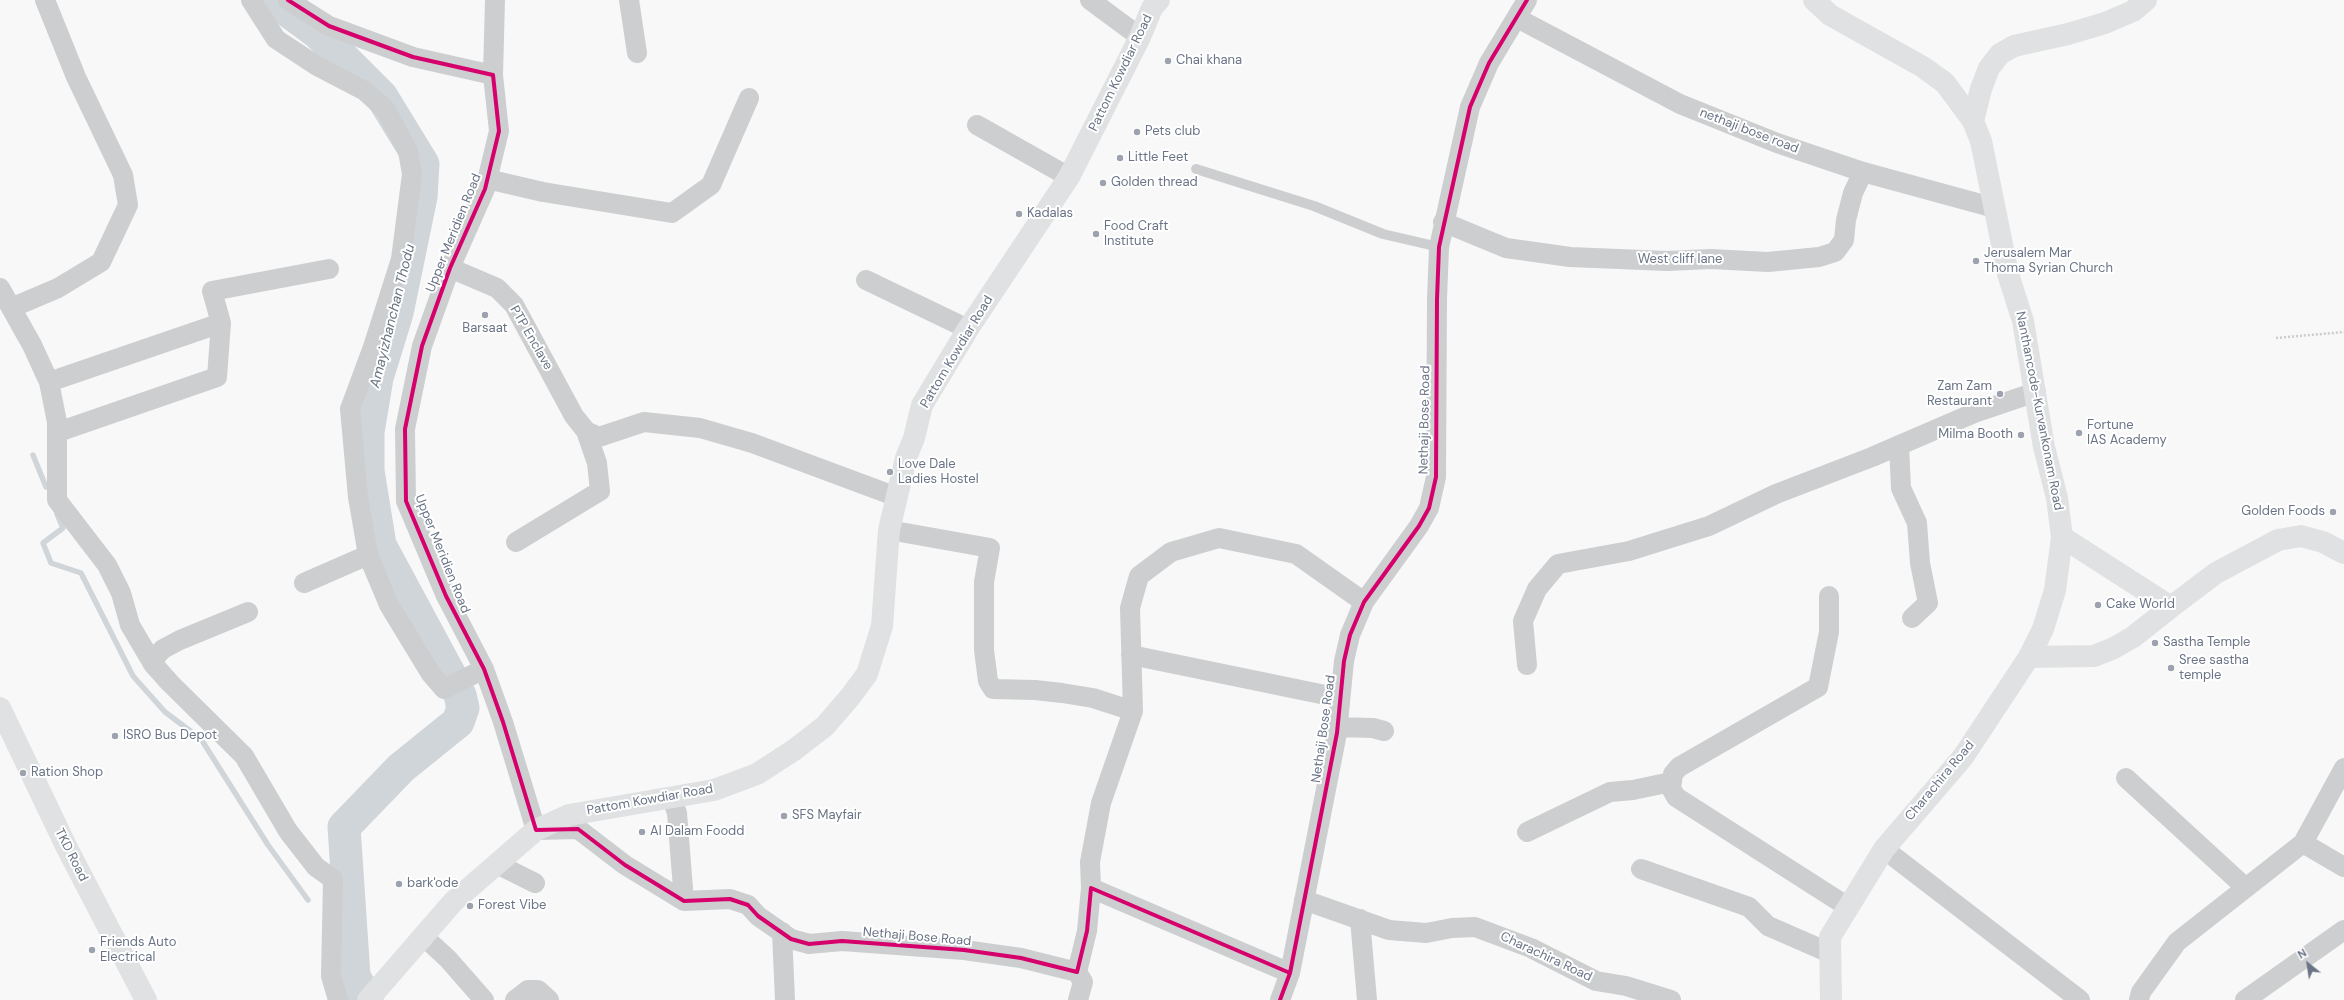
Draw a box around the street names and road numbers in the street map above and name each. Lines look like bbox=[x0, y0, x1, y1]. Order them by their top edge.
street label: Pattom Kowdiar Road bbox=[1086, 12, 1156, 134]
street label: nethaji bose road bbox=[1697, 105, 1801, 157]
street label: Upper Meridien Road bbox=[423, 171, 485, 295]
street label: West cliff lane bbox=[1638, 252, 1722, 268]
street label: Pattom Kowdiar Road bbox=[917, 293, 997, 411]
street label: PTP Enclave bbox=[506, 303, 556, 373]
street label: Nanthancode-Kurvankonam Road bbox=[2012, 310, 2066, 512]
street label: Nethaji Bose Road bbox=[1416, 366, 1434, 474]
street label: Upper Meridien Road bbox=[411, 492, 473, 616]
street label: Nethaji Bose Road bbox=[1309, 674, 1339, 784]
street label: Charachira Road bbox=[1902, 738, 1978, 824]
street label: Pattom Kowdiar Road bbox=[586, 781, 714, 819]
street label: TKD Road bbox=[51, 826, 91, 884]
street label: Nethaji Bose Road bbox=[862, 924, 972, 950]
street label: Charachira Road bbox=[1498, 929, 1594, 985]

